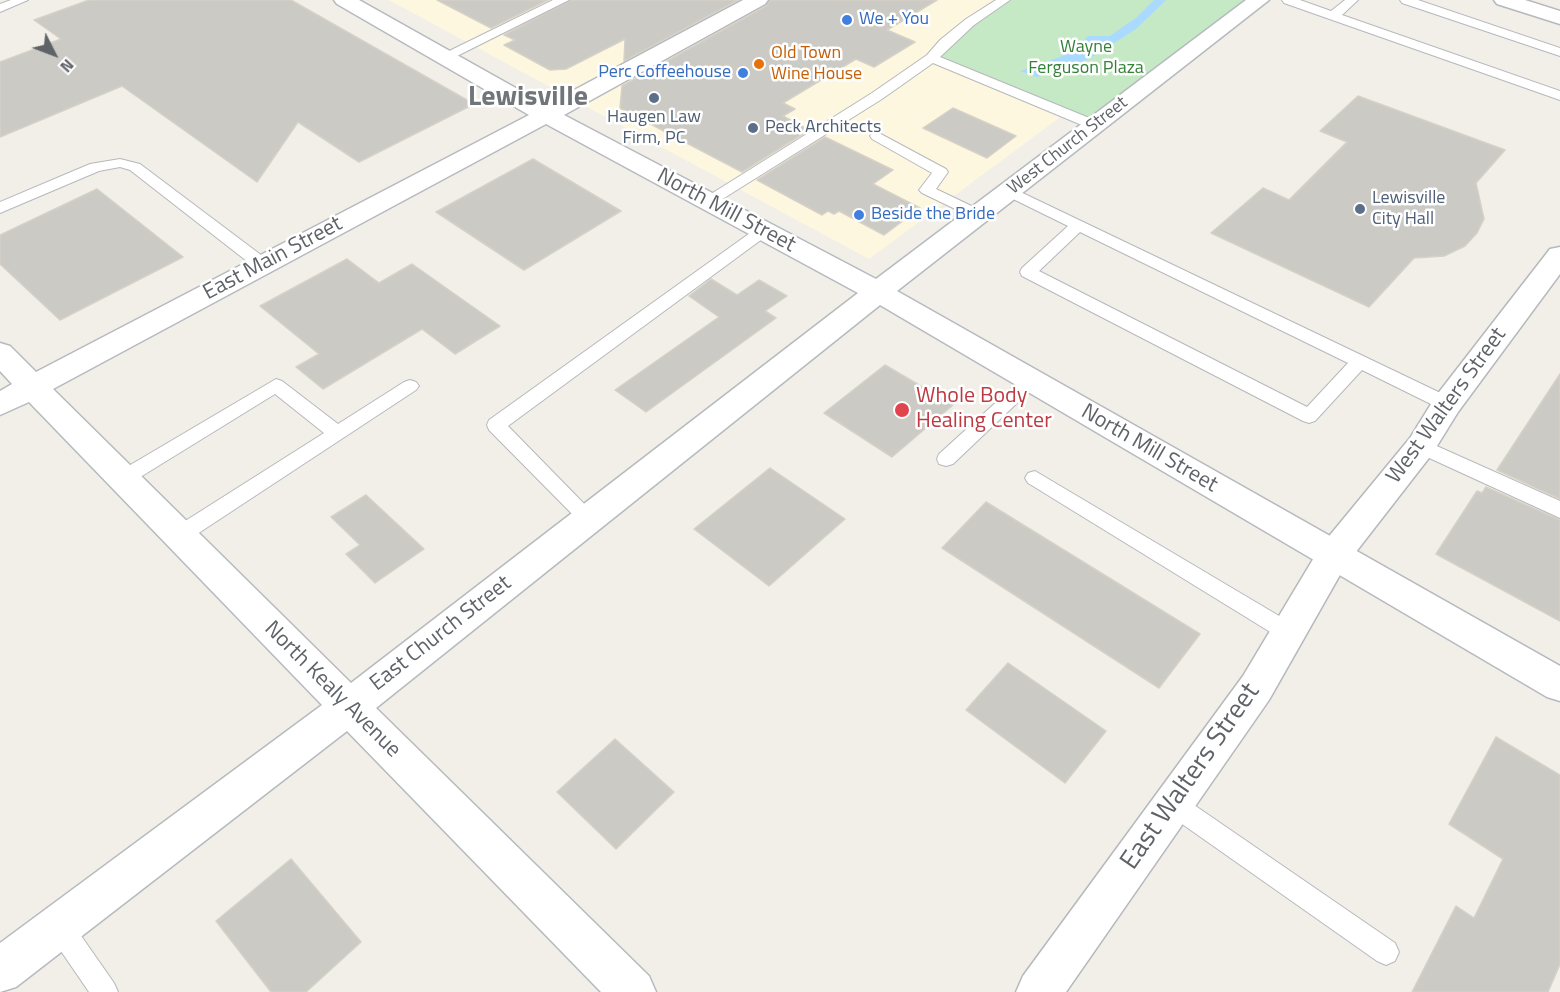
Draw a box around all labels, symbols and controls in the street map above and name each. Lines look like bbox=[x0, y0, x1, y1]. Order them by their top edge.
place label: We + You bbox=[859, 9, 929, 31]
marker: We + You bbox=[840, 13, 854, 27]
north arrow bbox=[24, 24, 84, 84]
park label: Wayne Ferguson Plaza bbox=[1028, 37, 1144, 80]
place label: Old Town Wine House bbox=[771, 43, 862, 86]
text: N bbox=[55, 54, 80, 78]
marker: Old Town Wine House bbox=[752, 57, 766, 71]
place label: Perc Coffeehouse bbox=[598, 62, 731, 84]
marker: Perc Coffeehouse bbox=[736, 66, 750, 80]
district label: Lewisville bbox=[468, 81, 588, 115]
marker: Haugen Law Firm, PC bbox=[647, 91, 661, 105]
street label: West Church Street bbox=[1004, 92, 1132, 200]
place label: Haugen Law Firm, PC bbox=[607, 107, 701, 150]
place label: Peck Architects bbox=[765, 117, 881, 139]
marker: Peck Architects bbox=[746, 121, 760, 135]
street label: North Mill Street bbox=[652, 163, 800, 259]
place label: Lewisville City Hall bbox=[1372, 188, 1445, 230]
marker: Lewisville City Hall bbox=[1353, 202, 1367, 216]
place label: Beside the Bride bbox=[871, 204, 995, 226]
marker: Beside the Bride bbox=[852, 208, 866, 222]
street label: East Main Street bbox=[199, 211, 347, 307]
street label: West Walters Street bbox=[1382, 323, 1512, 489]
place label: Whole Body Healing Center bbox=[916, 384, 1052, 436]
street label: North Mill Street bbox=[1076, 399, 1222, 499]
marker: Whole Body Healing Center bbox=[893, 401, 911, 419]
street label: East Church Street bbox=[365, 571, 517, 697]
street label: North Kealy Avenue bbox=[258, 616, 406, 764]
street label: East Walters Street bbox=[1115, 677, 1267, 877]

